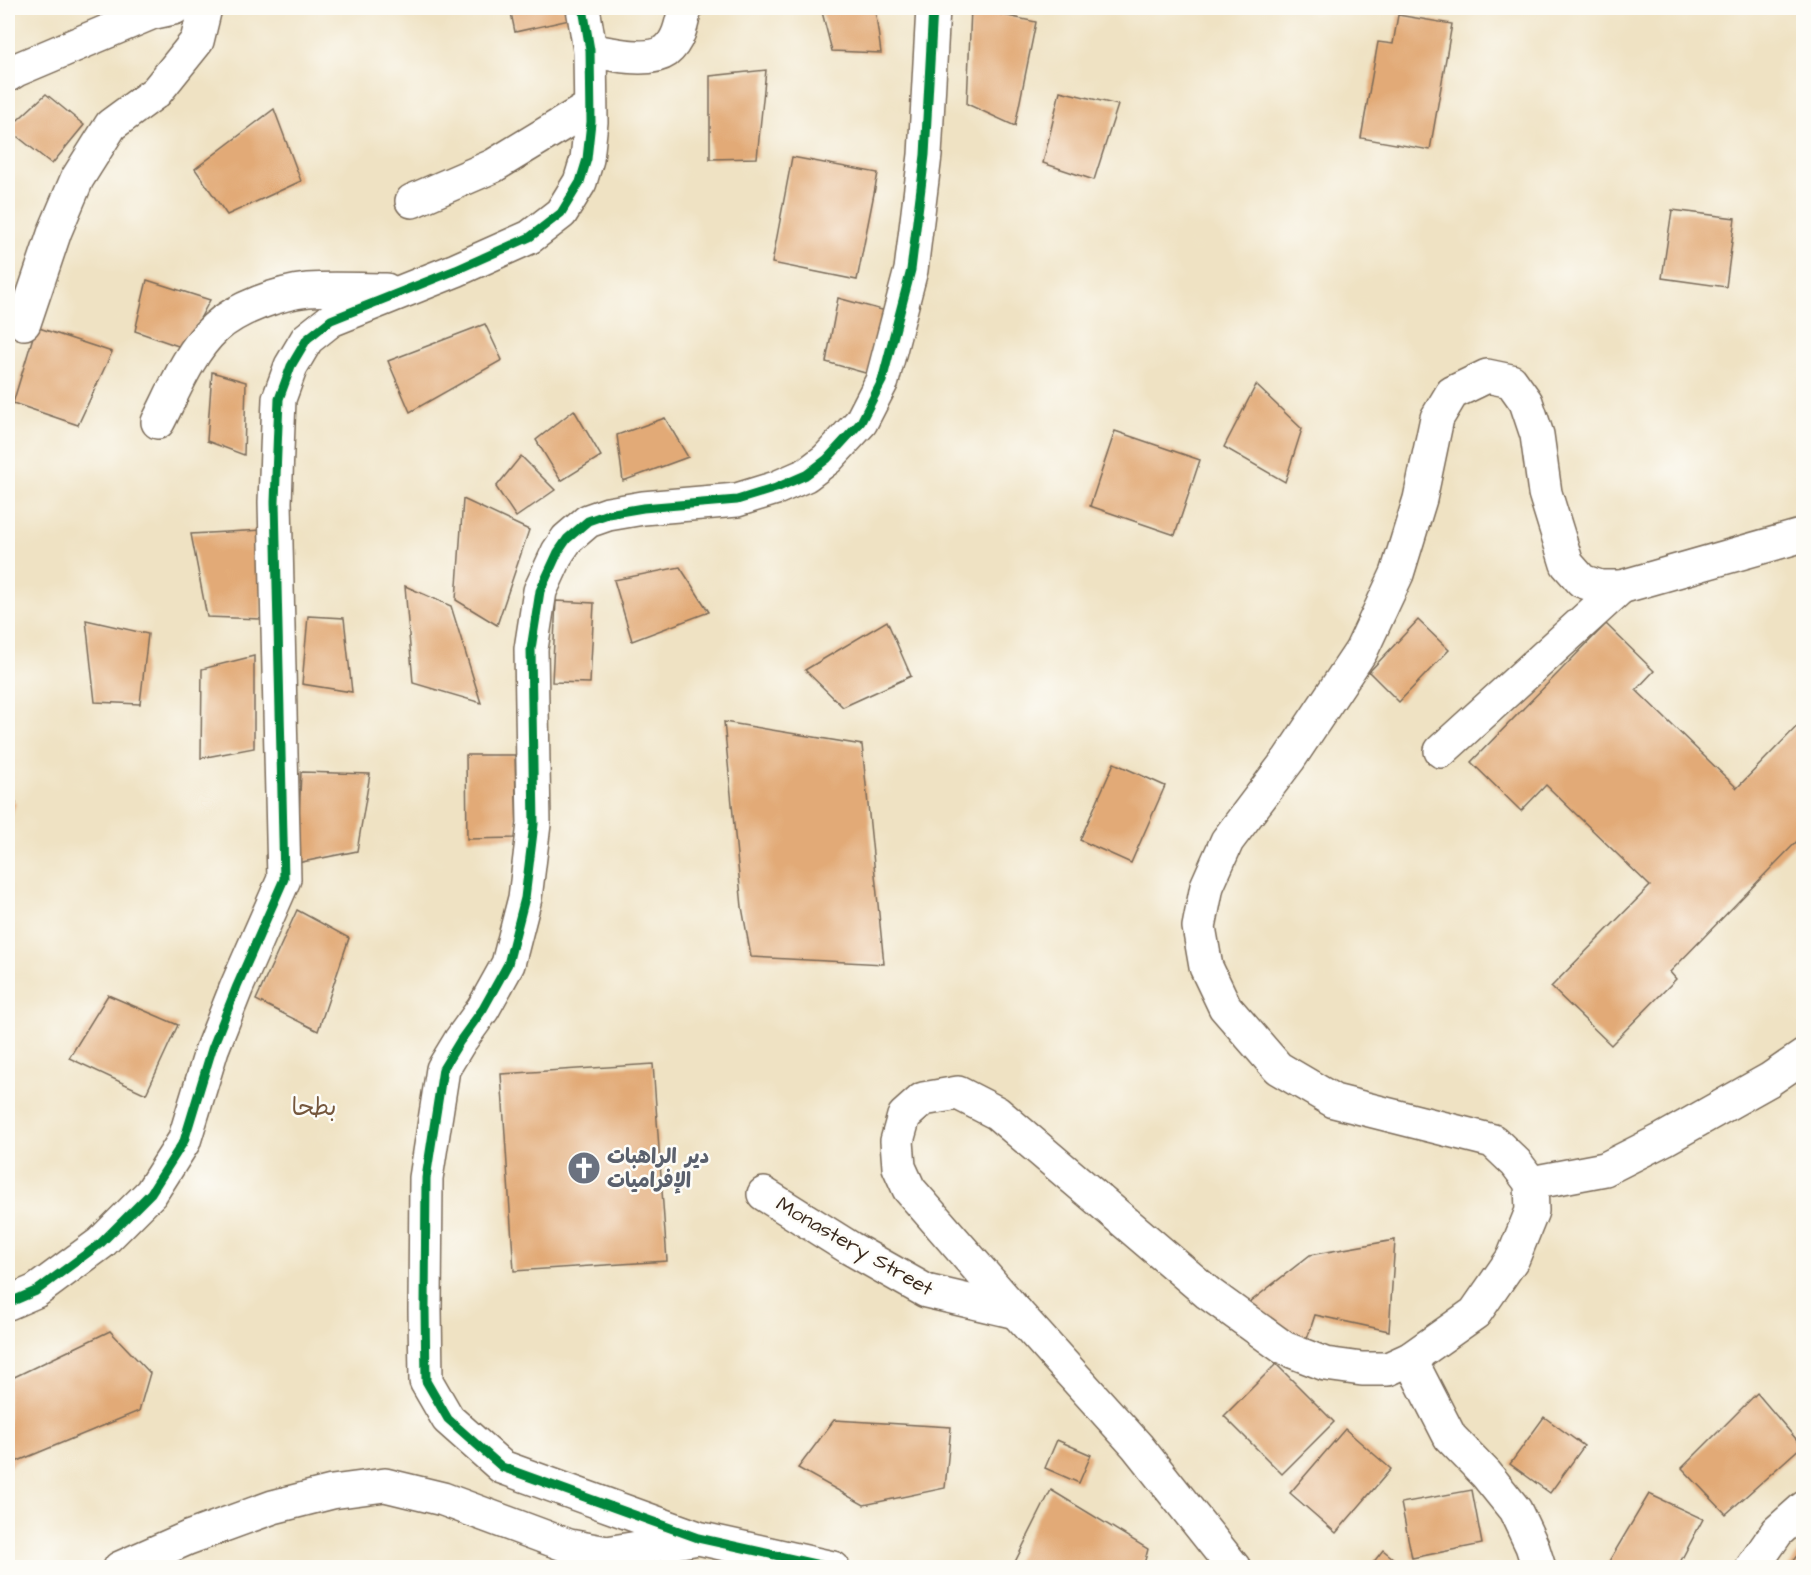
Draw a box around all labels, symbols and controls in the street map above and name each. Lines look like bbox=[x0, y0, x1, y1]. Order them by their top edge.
district label: بطحا bbox=[292, 1091, 336, 1125]
place label: دير الراهبات الإفراميات bbox=[607, 1142, 709, 1195]
church icon: دير الراهبات الإفراميات bbox=[566, 1150, 602, 1186]
street label: Monastery Street bbox=[770, 1190, 939, 1305]

